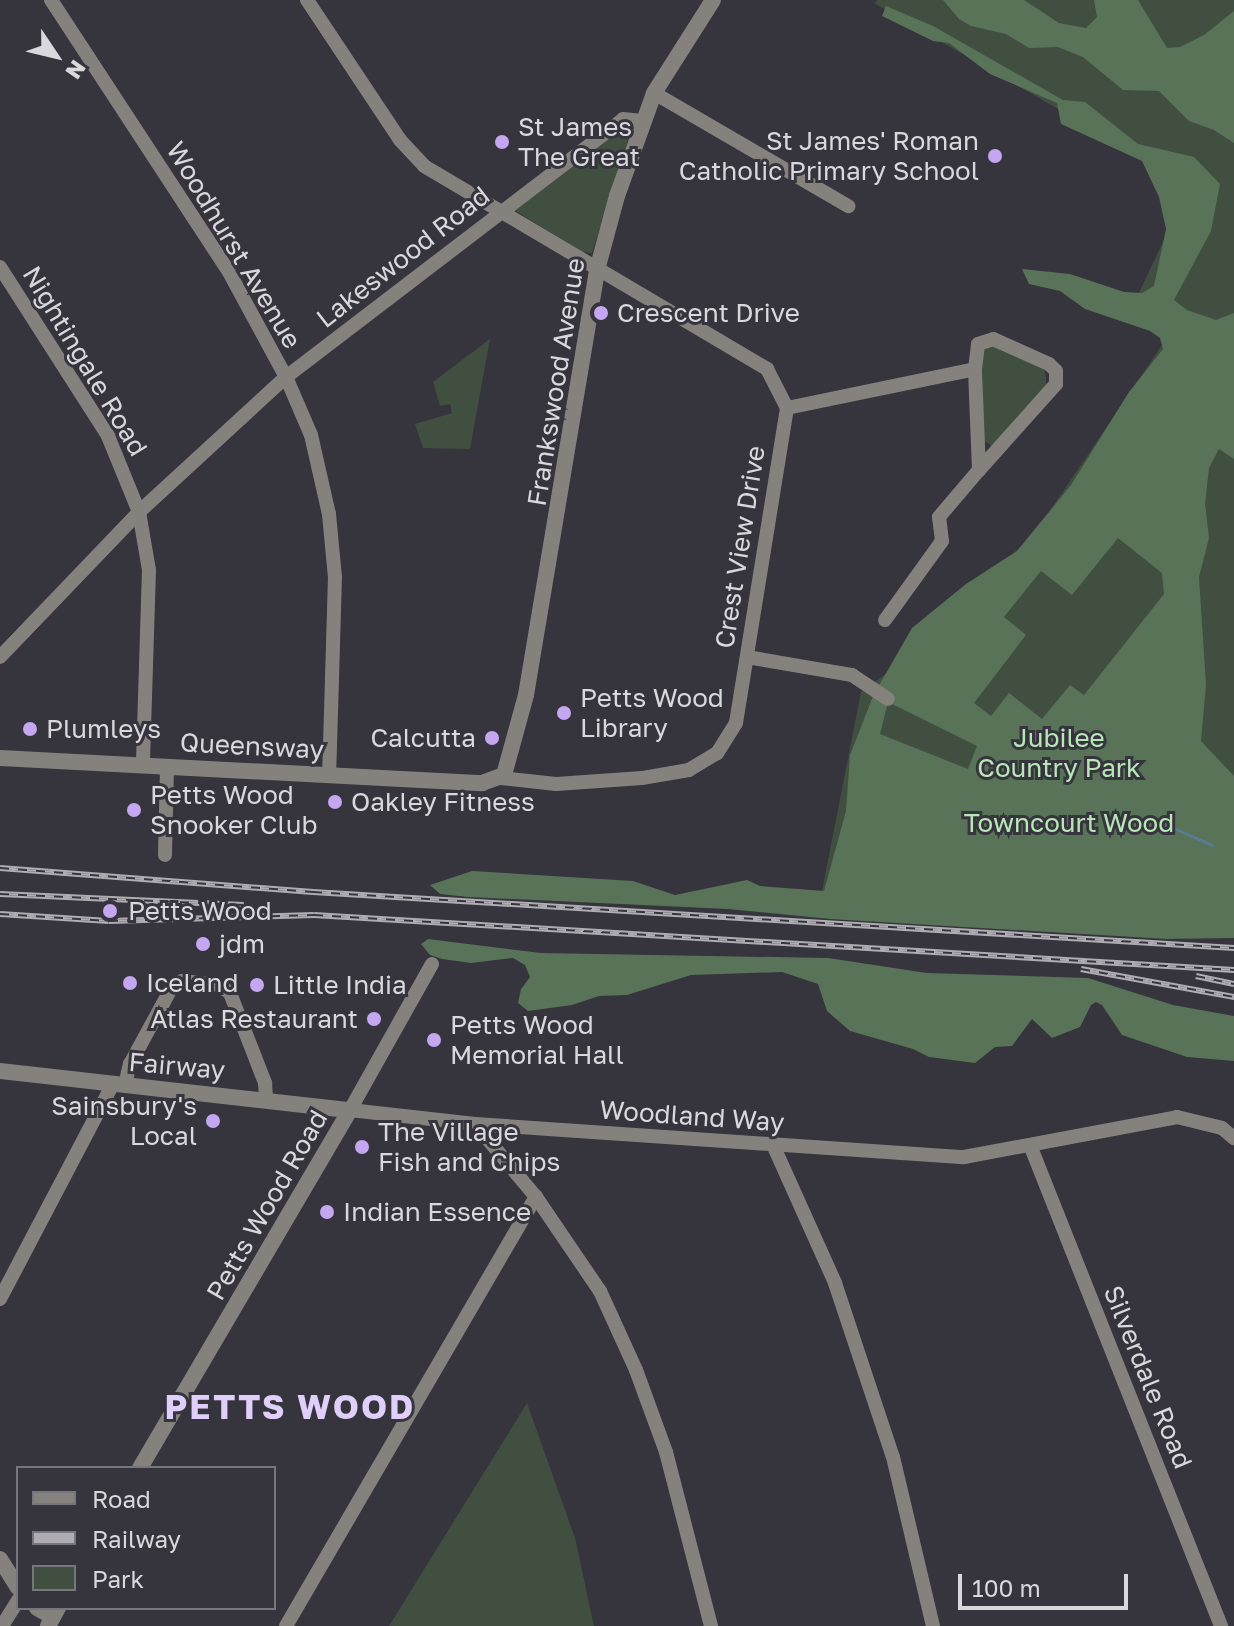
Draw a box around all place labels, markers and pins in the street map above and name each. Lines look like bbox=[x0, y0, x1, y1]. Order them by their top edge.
place label: St James The Great bbox=[518, 111, 640, 172]
place label: St James' Roman Catholic Primary School bbox=[679, 125, 979, 186]
marker: St James The Great bbox=[493, 133, 511, 151]
marker: St James' Roman Catholic Primary School bbox=[986, 147, 1004, 165]
place label: Crescent Drive bbox=[617, 297, 800, 329]
marker: Crescent Drive bbox=[592, 304, 610, 322]
place label: Petts Wood Library bbox=[580, 682, 724, 744]
marker: Petts Wood Library bbox=[555, 704, 573, 722]
place label: Plumleys bbox=[46, 713, 161, 745]
marker: Plumleys bbox=[21, 720, 39, 738]
place label: Calcutta bbox=[370, 722, 476, 754]
marker: Calcutta bbox=[483, 729, 501, 747]
place label: Petts Wood Snooker Club bbox=[150, 779, 317, 840]
place label: Oakley Fitness bbox=[351, 786, 535, 818]
marker: Oakley Fitness bbox=[326, 793, 344, 811]
marker: Petts Wood Snooker Club bbox=[125, 801, 143, 819]
place label: Petts Wood bbox=[128, 895, 272, 927]
marker: Petts Wood bbox=[99, 900, 121, 922]
place label: jdm bbox=[219, 928, 265, 960]
marker: jdm bbox=[194, 935, 212, 953]
place label: Iceland bbox=[146, 967, 238, 999]
place label: Little India bbox=[273, 969, 407, 1001]
marker: Iceland bbox=[121, 974, 139, 992]
marker: Little India bbox=[248, 976, 266, 994]
place label: Atlas Restaurant bbox=[150, 1003, 358, 1035]
place label: Petts Wood Memorial Hall bbox=[450, 1009, 624, 1070]
marker: Atlas Restaurant bbox=[365, 1010, 383, 1028]
marker: Petts Wood Memorial Hall bbox=[425, 1031, 443, 1049]
place label: Sainsbury's Local bbox=[51, 1090, 197, 1152]
marker: Sainsbury's Local bbox=[204, 1112, 222, 1130]
place label: The Village Fish and Chips bbox=[378, 1116, 560, 1178]
marker: The Village Fish and Chips bbox=[353, 1138, 371, 1156]
place label: Indian Essence bbox=[343, 1196, 531, 1228]
marker: Indian Essence bbox=[318, 1203, 336, 1221]

